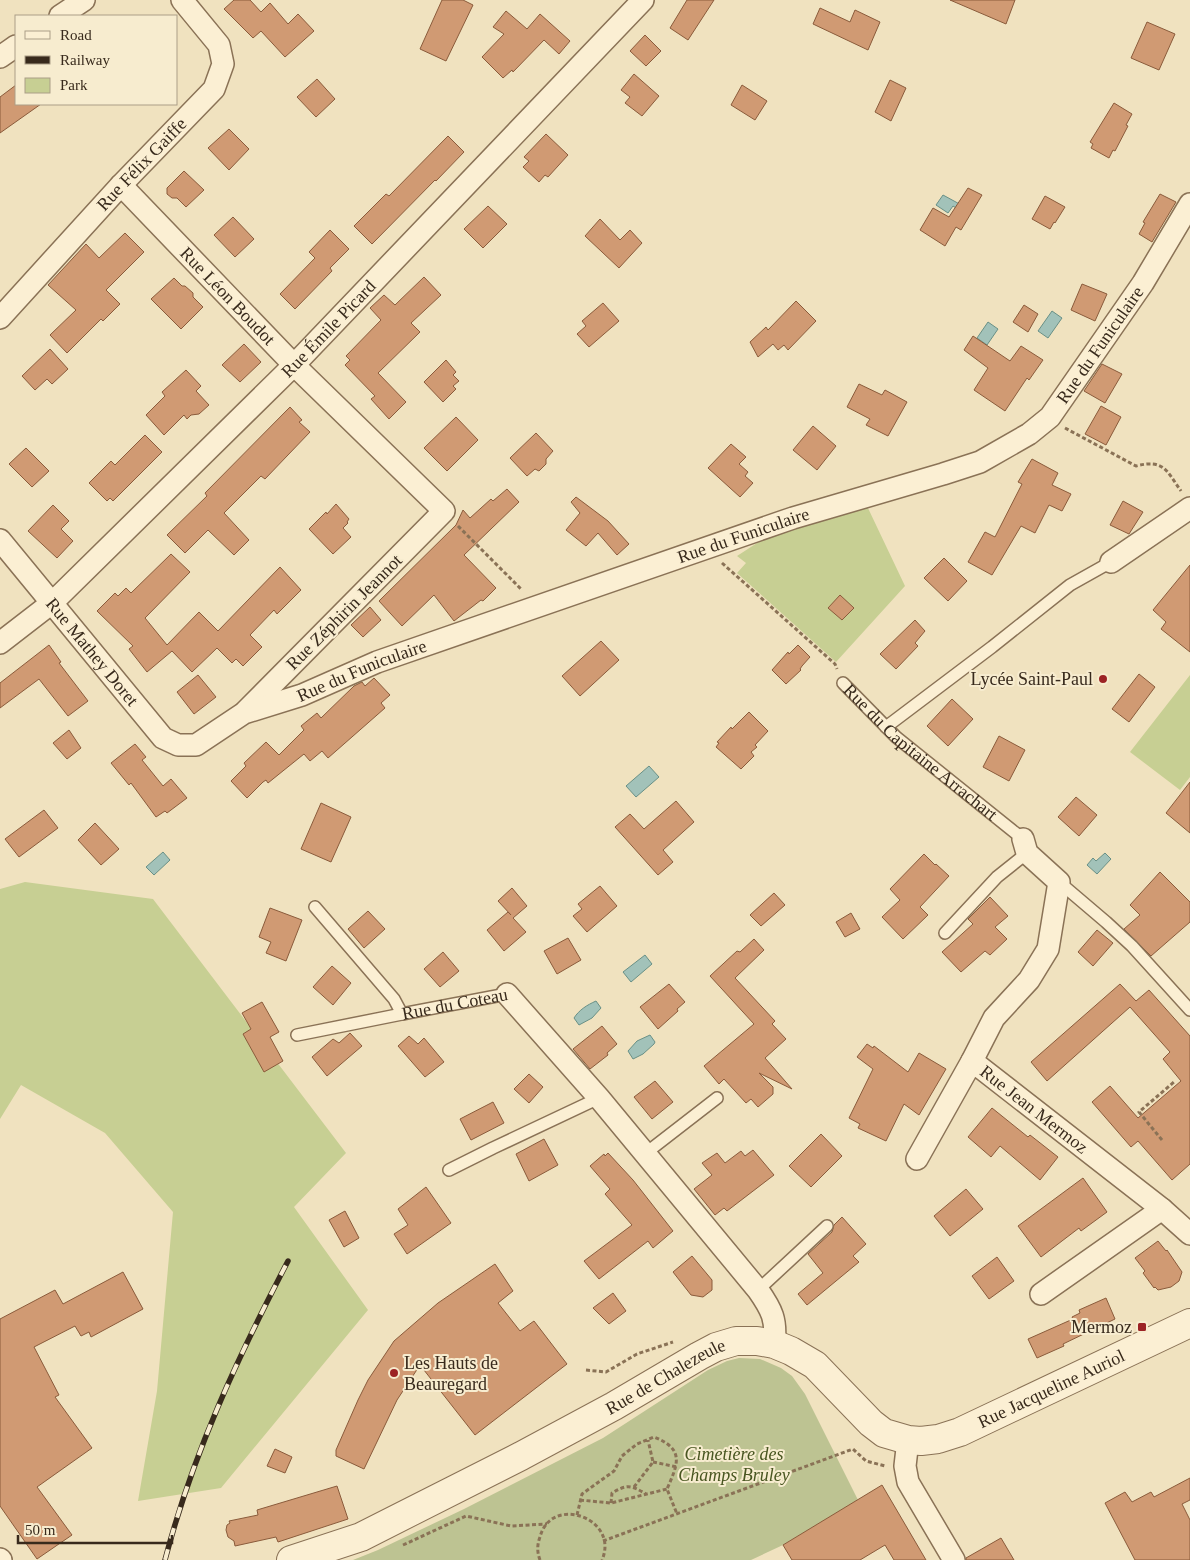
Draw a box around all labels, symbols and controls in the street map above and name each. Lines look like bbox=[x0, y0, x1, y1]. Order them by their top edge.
legend bbox=[15, 15, 178, 105]
text: Road bbox=[60, 27, 92, 43]
text: Railway bbox=[60, 52, 110, 68]
text: Park bbox=[60, 77, 88, 93]
street label: Rue Félix Gaiffe bbox=[93, 114, 191, 215]
street label: Rue Léon Boudot bbox=[176, 243, 279, 349]
street label: Rue Émile Picard bbox=[277, 276, 380, 382]
street label: Rue du Funiculaire bbox=[1052, 283, 1148, 407]
street label: Rue du Funiculaire bbox=[675, 504, 812, 567]
street label: Rue Zéphirin Jeannot bbox=[282, 550, 406, 674]
street label: Rue Mathey Doret bbox=[42, 594, 142, 710]
street label: Rue du Funiculaire bbox=[294, 636, 429, 706]
place label: Lycée Saint-Paul bbox=[971, 669, 1093, 689]
marker: Lycée Saint-Paul bbox=[1097, 673, 1109, 685]
street label: Rue du Capitaine Arrachart bbox=[840, 680, 1001, 824]
street label: Rue du Coteau bbox=[400, 984, 509, 1024]
street label: Rue Jean Mermoz bbox=[976, 1061, 1092, 1157]
place label: Mermoz bbox=[1071, 1317, 1132, 1337]
marker: Mermoz bbox=[1136, 1321, 1148, 1333]
street label: Rue de Chalezeule bbox=[602, 1335, 728, 1419]
street label: Rue Jacqueline Auriol bbox=[975, 1345, 1128, 1432]
place label: Les Hauts de Beauregard bbox=[404, 1353, 498, 1394]
marker: Les Hauts de Beauregard bbox=[388, 1367, 400, 1379]
park label: Cimetière des Champs Bruley bbox=[678, 1444, 790, 1485]
scale bar bbox=[18, 1512, 171, 1544]
text: 50 m bbox=[25, 1522, 56, 1538]

